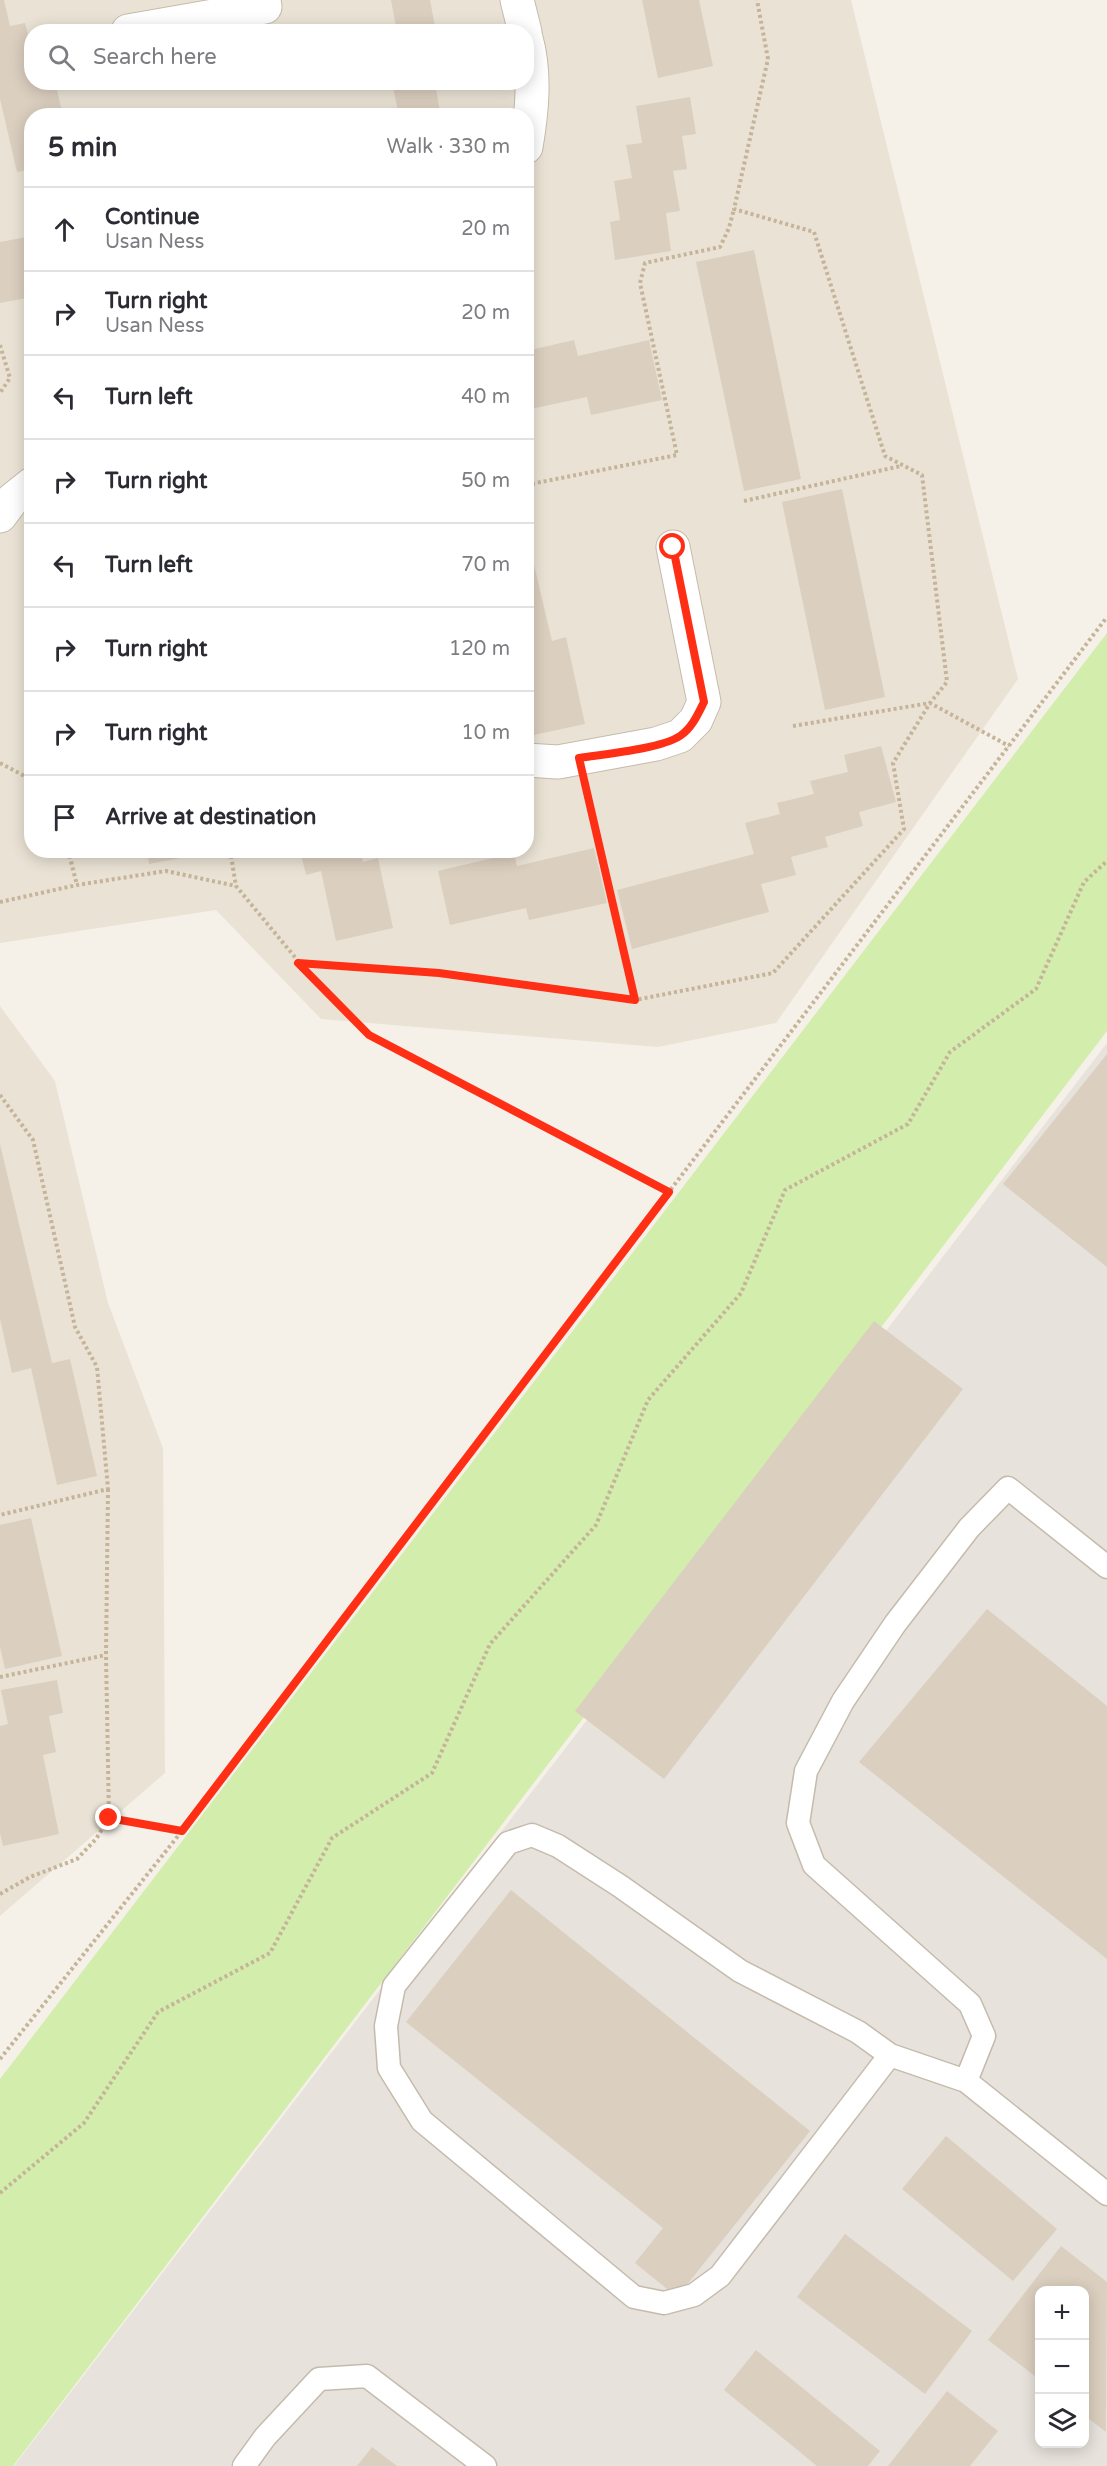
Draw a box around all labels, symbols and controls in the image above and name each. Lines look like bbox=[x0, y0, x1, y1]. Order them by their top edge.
search box bbox=[24, 24, 534, 90]
icon: search bbox=[45, 41, 78, 74]
text: Search here bbox=[93, 44, 217, 70]
text: 5 min bbox=[48, 132, 117, 163]
text: Walk · 330 m bbox=[387, 135, 510, 159]
text: Continue bbox=[105, 204, 200, 230]
icon: ahead bbox=[48, 213, 81, 246]
text: 20 m bbox=[461, 217, 510, 241]
text: Usan Ness bbox=[105, 230, 204, 254]
text: Turn right bbox=[105, 288, 207, 314]
icon: right bbox=[48, 297, 81, 330]
text: 20 m bbox=[461, 301, 510, 325]
text: Usan Ness bbox=[105, 314, 204, 338]
icon: left bbox=[48, 381, 81, 414]
text: Turn left bbox=[105, 384, 193, 410]
text: 40 m bbox=[461, 385, 510, 409]
icon: right bbox=[48, 465, 81, 498]
text: Turn right bbox=[105, 468, 207, 494]
text: 50 m bbox=[461, 469, 510, 493]
route start bbox=[659, 533, 685, 559]
icon: left bbox=[48, 549, 81, 582]
text: Turn left bbox=[105, 552, 193, 578]
text: 70 m bbox=[461, 553, 510, 577]
icon: right bbox=[48, 633, 81, 666]
text: Turn right bbox=[105, 636, 207, 662]
text: 120 m bbox=[449, 637, 510, 661]
icon: right bbox=[48, 717, 81, 750]
text: Turn right bbox=[105, 720, 207, 746]
text: 10 m bbox=[461, 721, 510, 745]
icon: arrive bbox=[48, 801, 81, 834]
text: Arrive at destination bbox=[105, 804, 316, 830]
route end bbox=[95, 1804, 121, 1830]
map controls bbox=[1035, 2286, 1089, 2448]
button: + bbox=[1035, 2286, 1089, 2340]
button: − bbox=[1035, 2340, 1089, 2394]
button: layers bbox=[1035, 2394, 1089, 2448]

